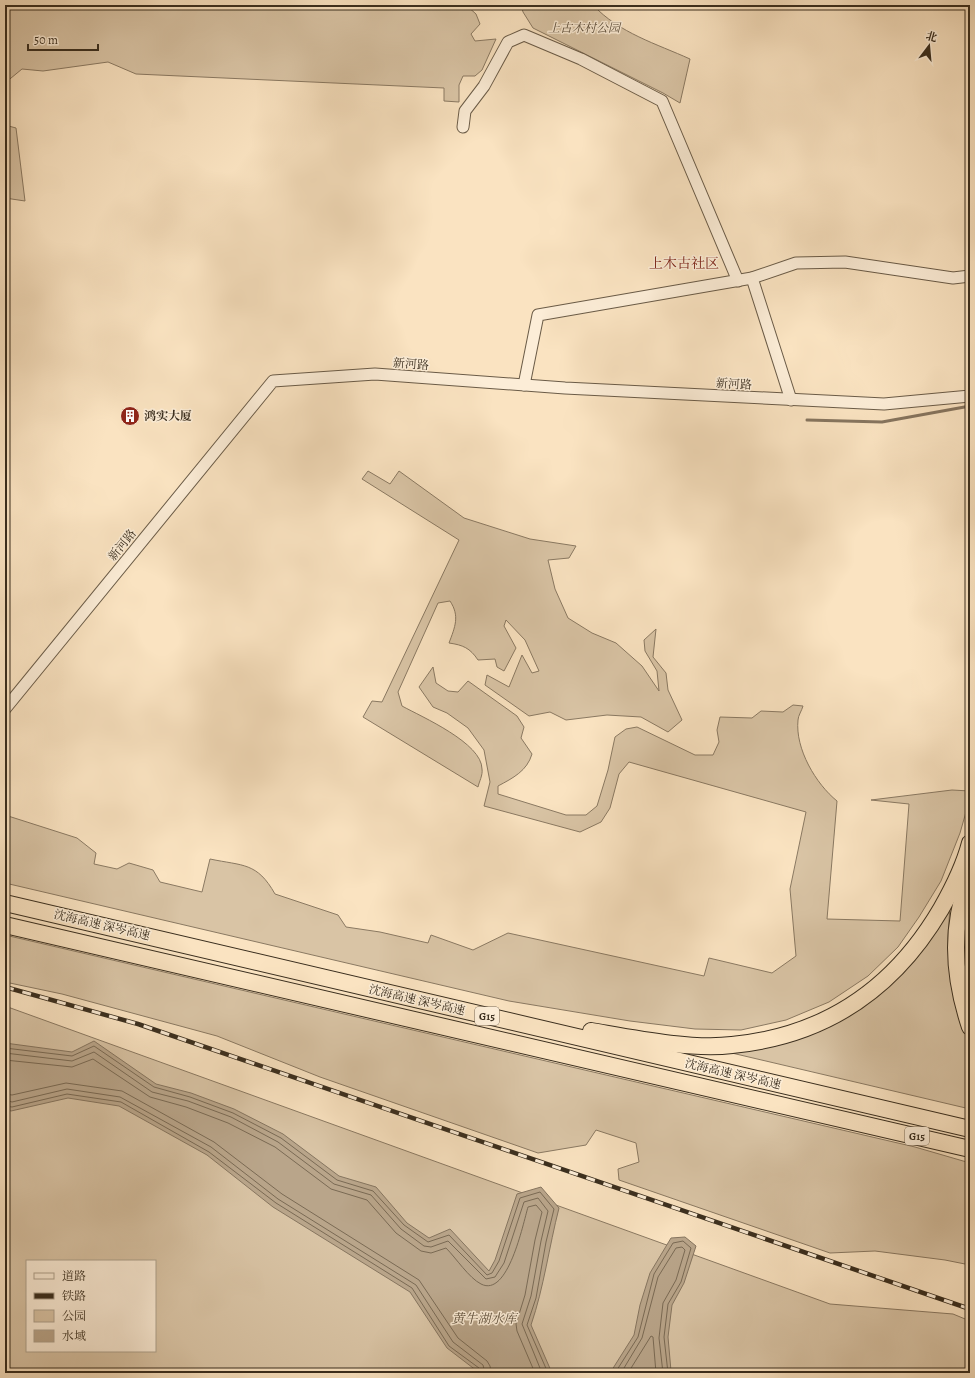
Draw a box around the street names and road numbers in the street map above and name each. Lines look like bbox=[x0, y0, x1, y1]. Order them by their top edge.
street label: 新河路 bbox=[392, 355, 430, 373]
street label: 新河路 bbox=[716, 375, 752, 393]
street label: 新河路 bbox=[104, 526, 140, 564]
street label: 沈海高速 深岑高速 bbox=[52, 906, 152, 944]
street label: 沈海高速 深岑高速 bbox=[367, 981, 467, 1019]
road number: G15 bbox=[475, 1007, 499, 1025]
street label: 沈海高速 深岑高速 bbox=[683, 1055, 783, 1093]
road number: G15 bbox=[905, 1127, 929, 1145]

